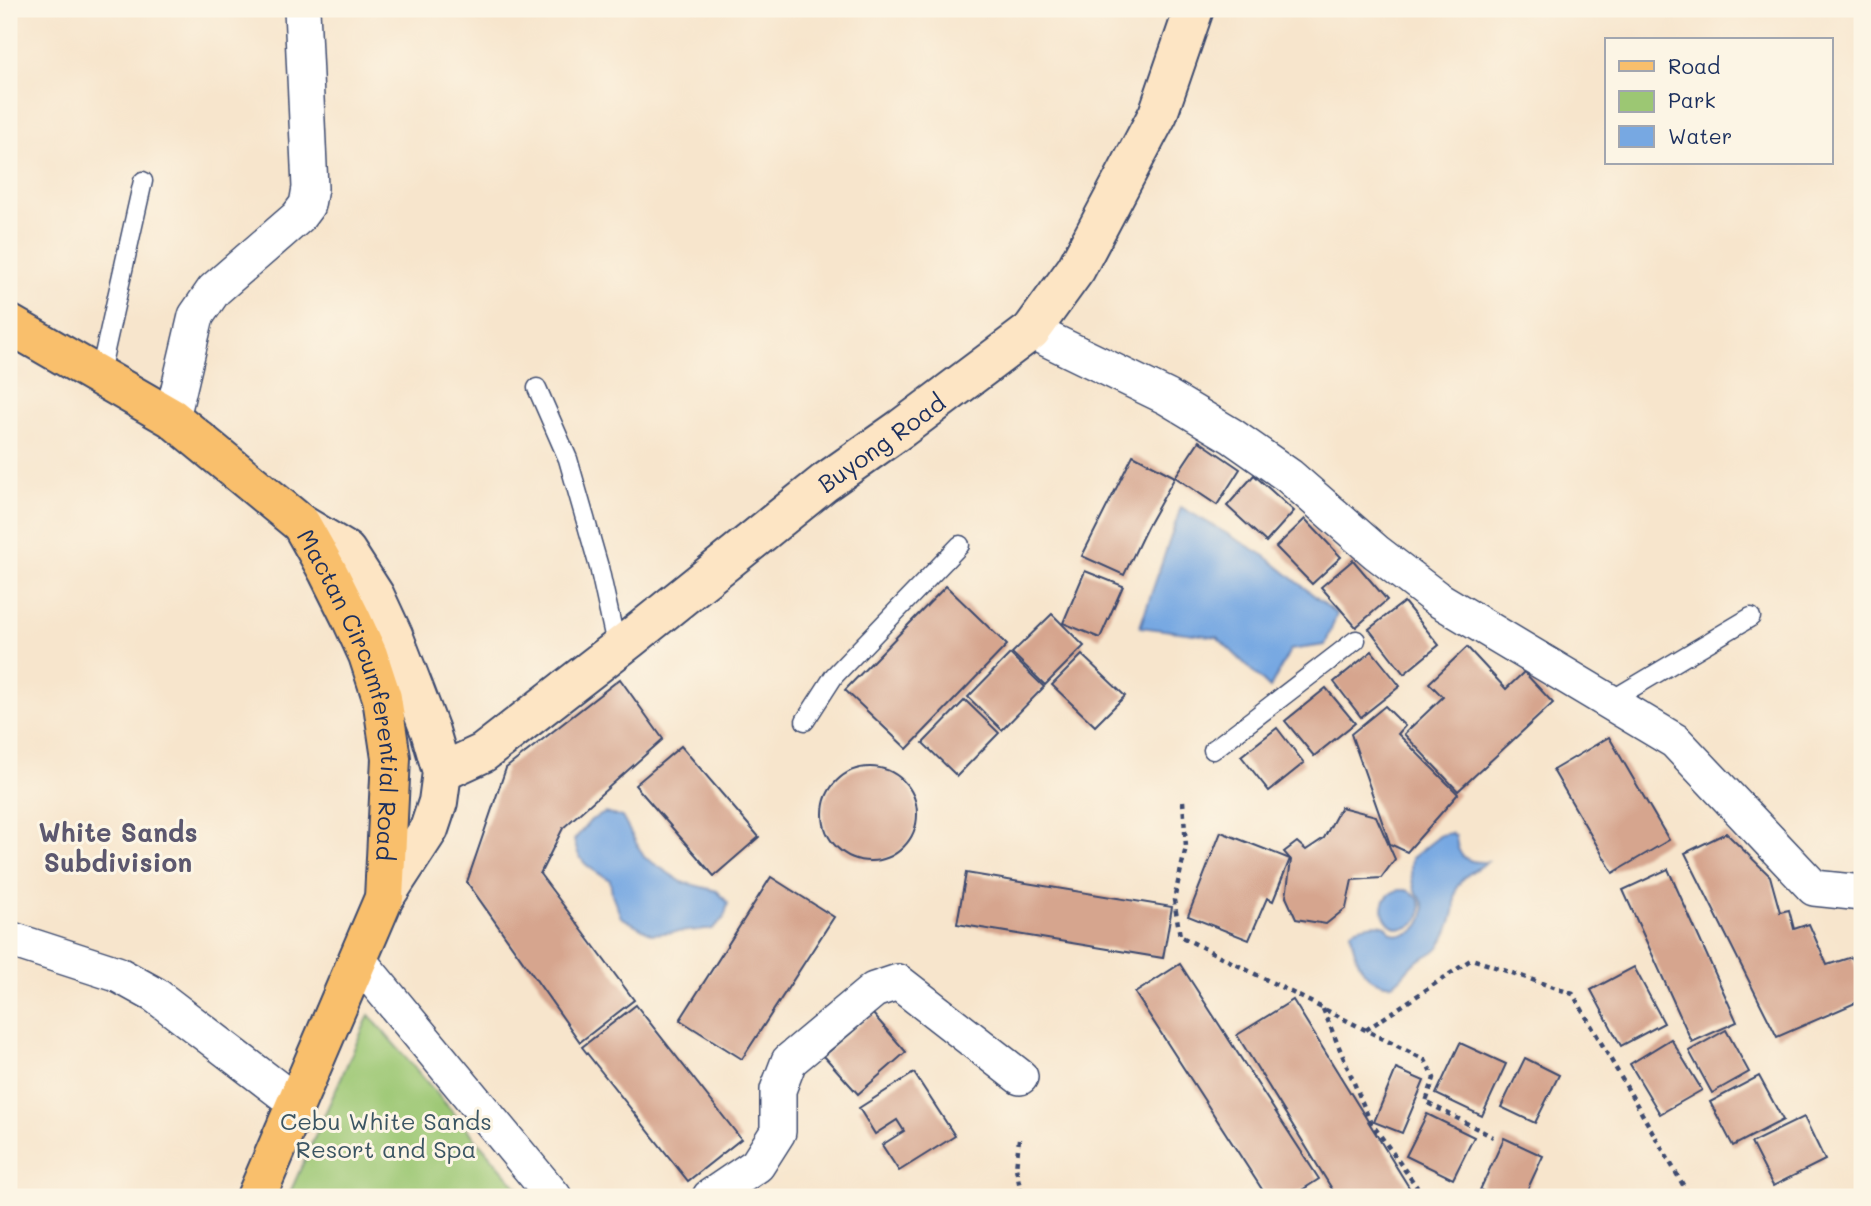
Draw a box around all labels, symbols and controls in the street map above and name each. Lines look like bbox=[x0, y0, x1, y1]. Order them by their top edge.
legend bbox=[1605, 38, 1832, 164]
text: Road bbox=[1668, 52, 1720, 79]
text: Park bbox=[1668, 86, 1716, 113]
text: Water bbox=[1668, 122, 1732, 149]
street label: Buyong Road bbox=[811, 386, 951, 498]
street label: Mactan Circumferential Road bbox=[291, 523, 407, 862]
district label: White Sands Subdivision bbox=[38, 815, 198, 879]
park label: Cebu White Sands Resort and Spa bbox=[280, 1105, 492, 1164]

